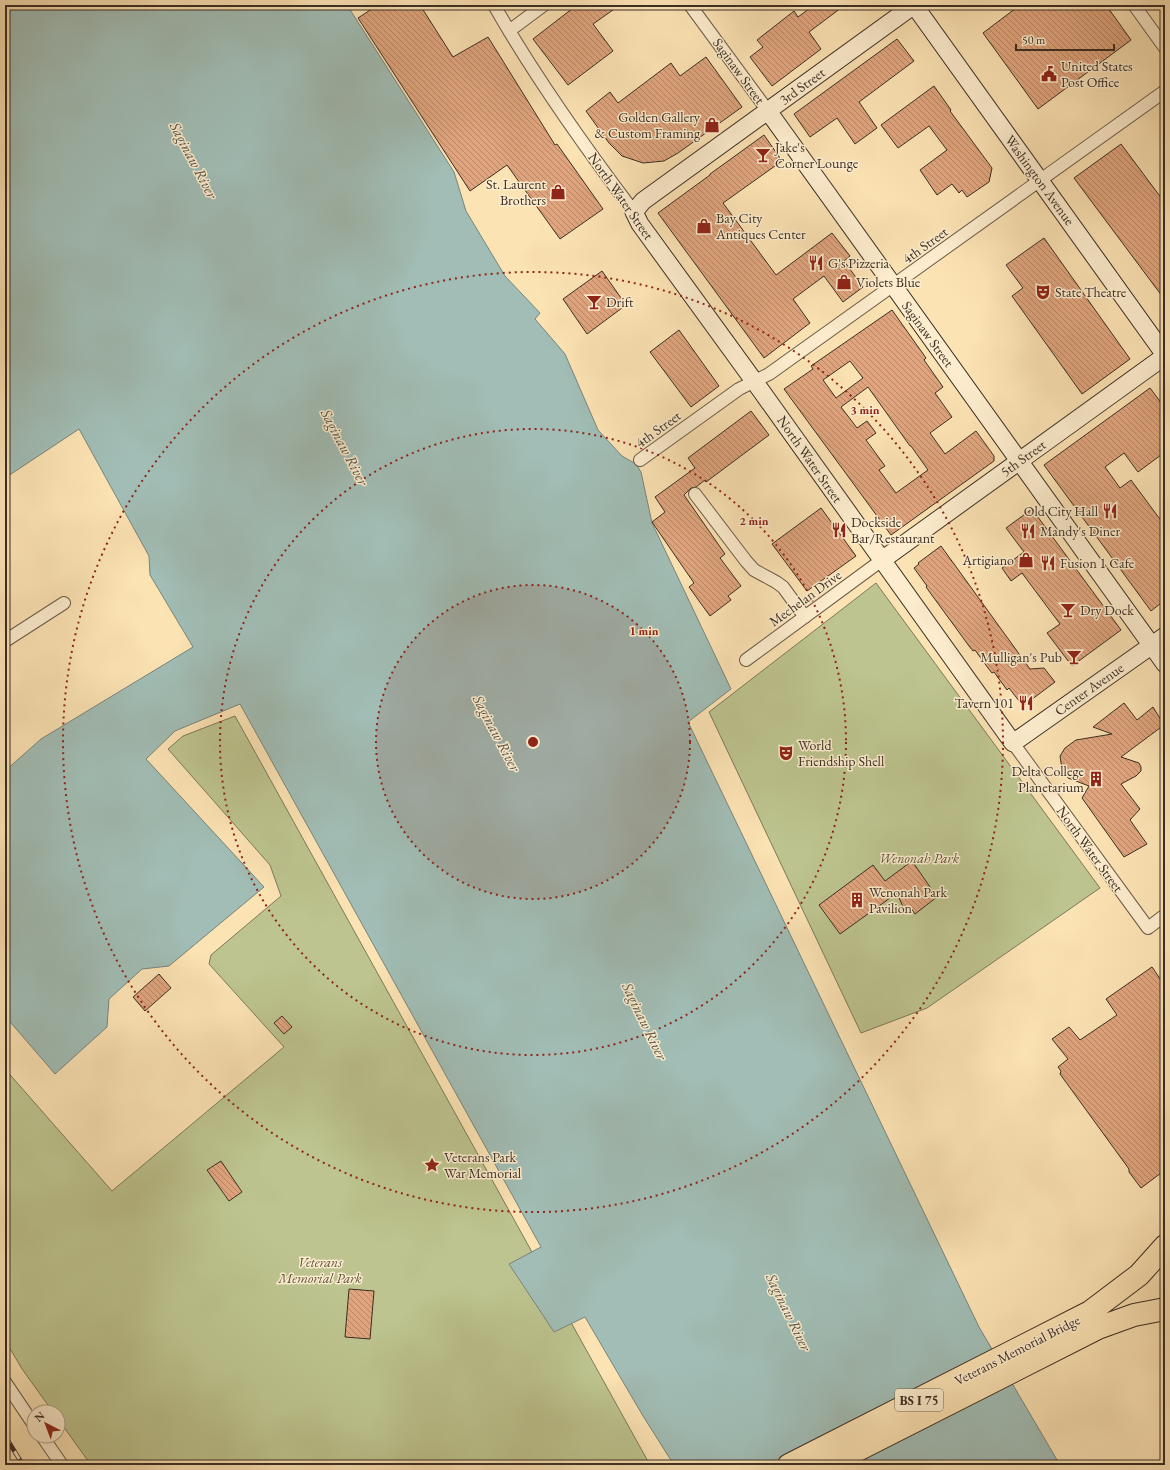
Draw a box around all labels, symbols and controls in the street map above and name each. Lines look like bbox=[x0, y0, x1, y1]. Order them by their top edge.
scale bar bbox=[1016, 26, 1114, 52]
text: 50 m bbox=[1022, 32, 1046, 48]
street label: Saginaw Street bbox=[709, 34, 769, 108]
place label: United States Post Office bbox=[1061, 57, 1133, 91]
street label: 3rd Street bbox=[776, 63, 829, 109]
public building icon: United States Post Office bbox=[1040, 65, 1058, 83]
place label: Golden Gallery & Custom Framing bbox=[595, 108, 701, 142]
shop icon: Golden Gallery & Custom Framing bbox=[703, 116, 721, 134]
water label: Saginaw River bbox=[165, 118, 223, 203]
street label: Washington Avenue bbox=[1001, 131, 1079, 229]
place label: Jake's Corner Lounge bbox=[774, 138, 859, 172]
bar icon: Jake's Corner Lounge bbox=[754, 146, 772, 164]
street label: North Water Street bbox=[584, 149, 658, 244]
place label: St. Laurent Brothers bbox=[486, 175, 547, 209]
shop icon: St. Laurent Brothers bbox=[549, 183, 567, 201]
place label: Bay City Antiques Center bbox=[715, 209, 806, 243]
shop icon: Bay City Antiques Center bbox=[695, 217, 713, 235]
street label: 4th Street bbox=[899, 222, 952, 268]
restaurant icon: G's Pizzeria bbox=[807, 254, 825, 272]
place label: G's Pizzeria bbox=[828, 254, 890, 272]
shop icon: Violets Blue bbox=[835, 273, 853, 291]
place label: Violets Blue bbox=[856, 273, 921, 291]
theatre icon: State Theatre bbox=[1034, 283, 1052, 301]
place label: State Theatre bbox=[1055, 283, 1127, 301]
bar icon: Drift bbox=[585, 293, 603, 311]
place label: Drift bbox=[606, 293, 634, 311]
street label: Saginaw Street bbox=[898, 297, 958, 371]
text: 3 min bbox=[850, 402, 880, 418]
water label: Saginaw River bbox=[316, 405, 374, 490]
street label: 4th Street bbox=[632, 406, 685, 452]
street label: North Water Street bbox=[773, 412, 847, 507]
street label: 5th Street bbox=[997, 435, 1050, 481]
place label: Old City Hall bbox=[1024, 502, 1099, 520]
restaurant icon: Old City Hall bbox=[1101, 502, 1119, 520]
text: 2 min bbox=[739, 513, 769, 529]
place label: Dockside Bar/Restaurant bbox=[851, 513, 935, 547]
restaurant icon: Dockside Bar/Restaurant bbox=[830, 521, 848, 539]
restaurant icon: Mandy's Diner bbox=[1019, 522, 1037, 540]
place label: Mandy's Diner bbox=[1040, 522, 1120, 540]
place label: Artigiano bbox=[961, 551, 1014, 569]
shop icon: Artigiano bbox=[1017, 551, 1035, 569]
restaurant icon: Fusion 1 Cafe bbox=[1039, 554, 1057, 572]
place label: Fusion 1 Cafe bbox=[1060, 554, 1135, 572]
street label: Mechelan Drive bbox=[765, 565, 845, 630]
bar icon: Dry Dock bbox=[1059, 601, 1077, 619]
place label: Dry Dock bbox=[1080, 601, 1134, 619]
text: 1 min bbox=[629, 623, 659, 639]
place label: Mulligan's Pub bbox=[980, 648, 1062, 666]
bar icon: Mulligan's Pub bbox=[1065, 648, 1083, 666]
street label: Center Avenue bbox=[1051, 658, 1127, 719]
water label: Saginaw River bbox=[468, 691, 526, 776]
place label: Tavern 101 bbox=[955, 694, 1014, 712]
restaurant icon: Tavern 101 bbox=[1017, 694, 1035, 712]
centre of rings bbox=[526, 735, 540, 749]
place label: World Friendship Shell bbox=[798, 736, 885, 770]
theatre icon: World Friendship Shell bbox=[777, 744, 795, 762]
place label: Delta College Planetarium bbox=[1011, 762, 1085, 796]
building icon: Delta College Planetarium bbox=[1087, 770, 1105, 788]
street label: North Water Street bbox=[1053, 802, 1128, 896]
park label: Wenonah Park bbox=[879, 849, 960, 867]
place label: Wenonah Park Pavilion bbox=[869, 883, 947, 917]
building icon: Wenonah Park Pavilion bbox=[848, 891, 866, 909]
water label: Saginaw River bbox=[618, 978, 673, 1064]
place label: Veterans Park War Memorial bbox=[444, 1148, 522, 1182]
place icon: Veterans Park War Memorial bbox=[423, 1156, 441, 1174]
park label: Veterans Memorial Park bbox=[277, 1253, 362, 1287]
water label: Saginaw River bbox=[762, 1269, 817, 1355]
street label: Veterans Memorial Bridge bbox=[951, 1310, 1083, 1390]
road number: BS I 75 bbox=[895, 1389, 943, 1411]
north arrow bbox=[26, 1404, 66, 1444]
text: N bbox=[31, 1408, 47, 1425]

